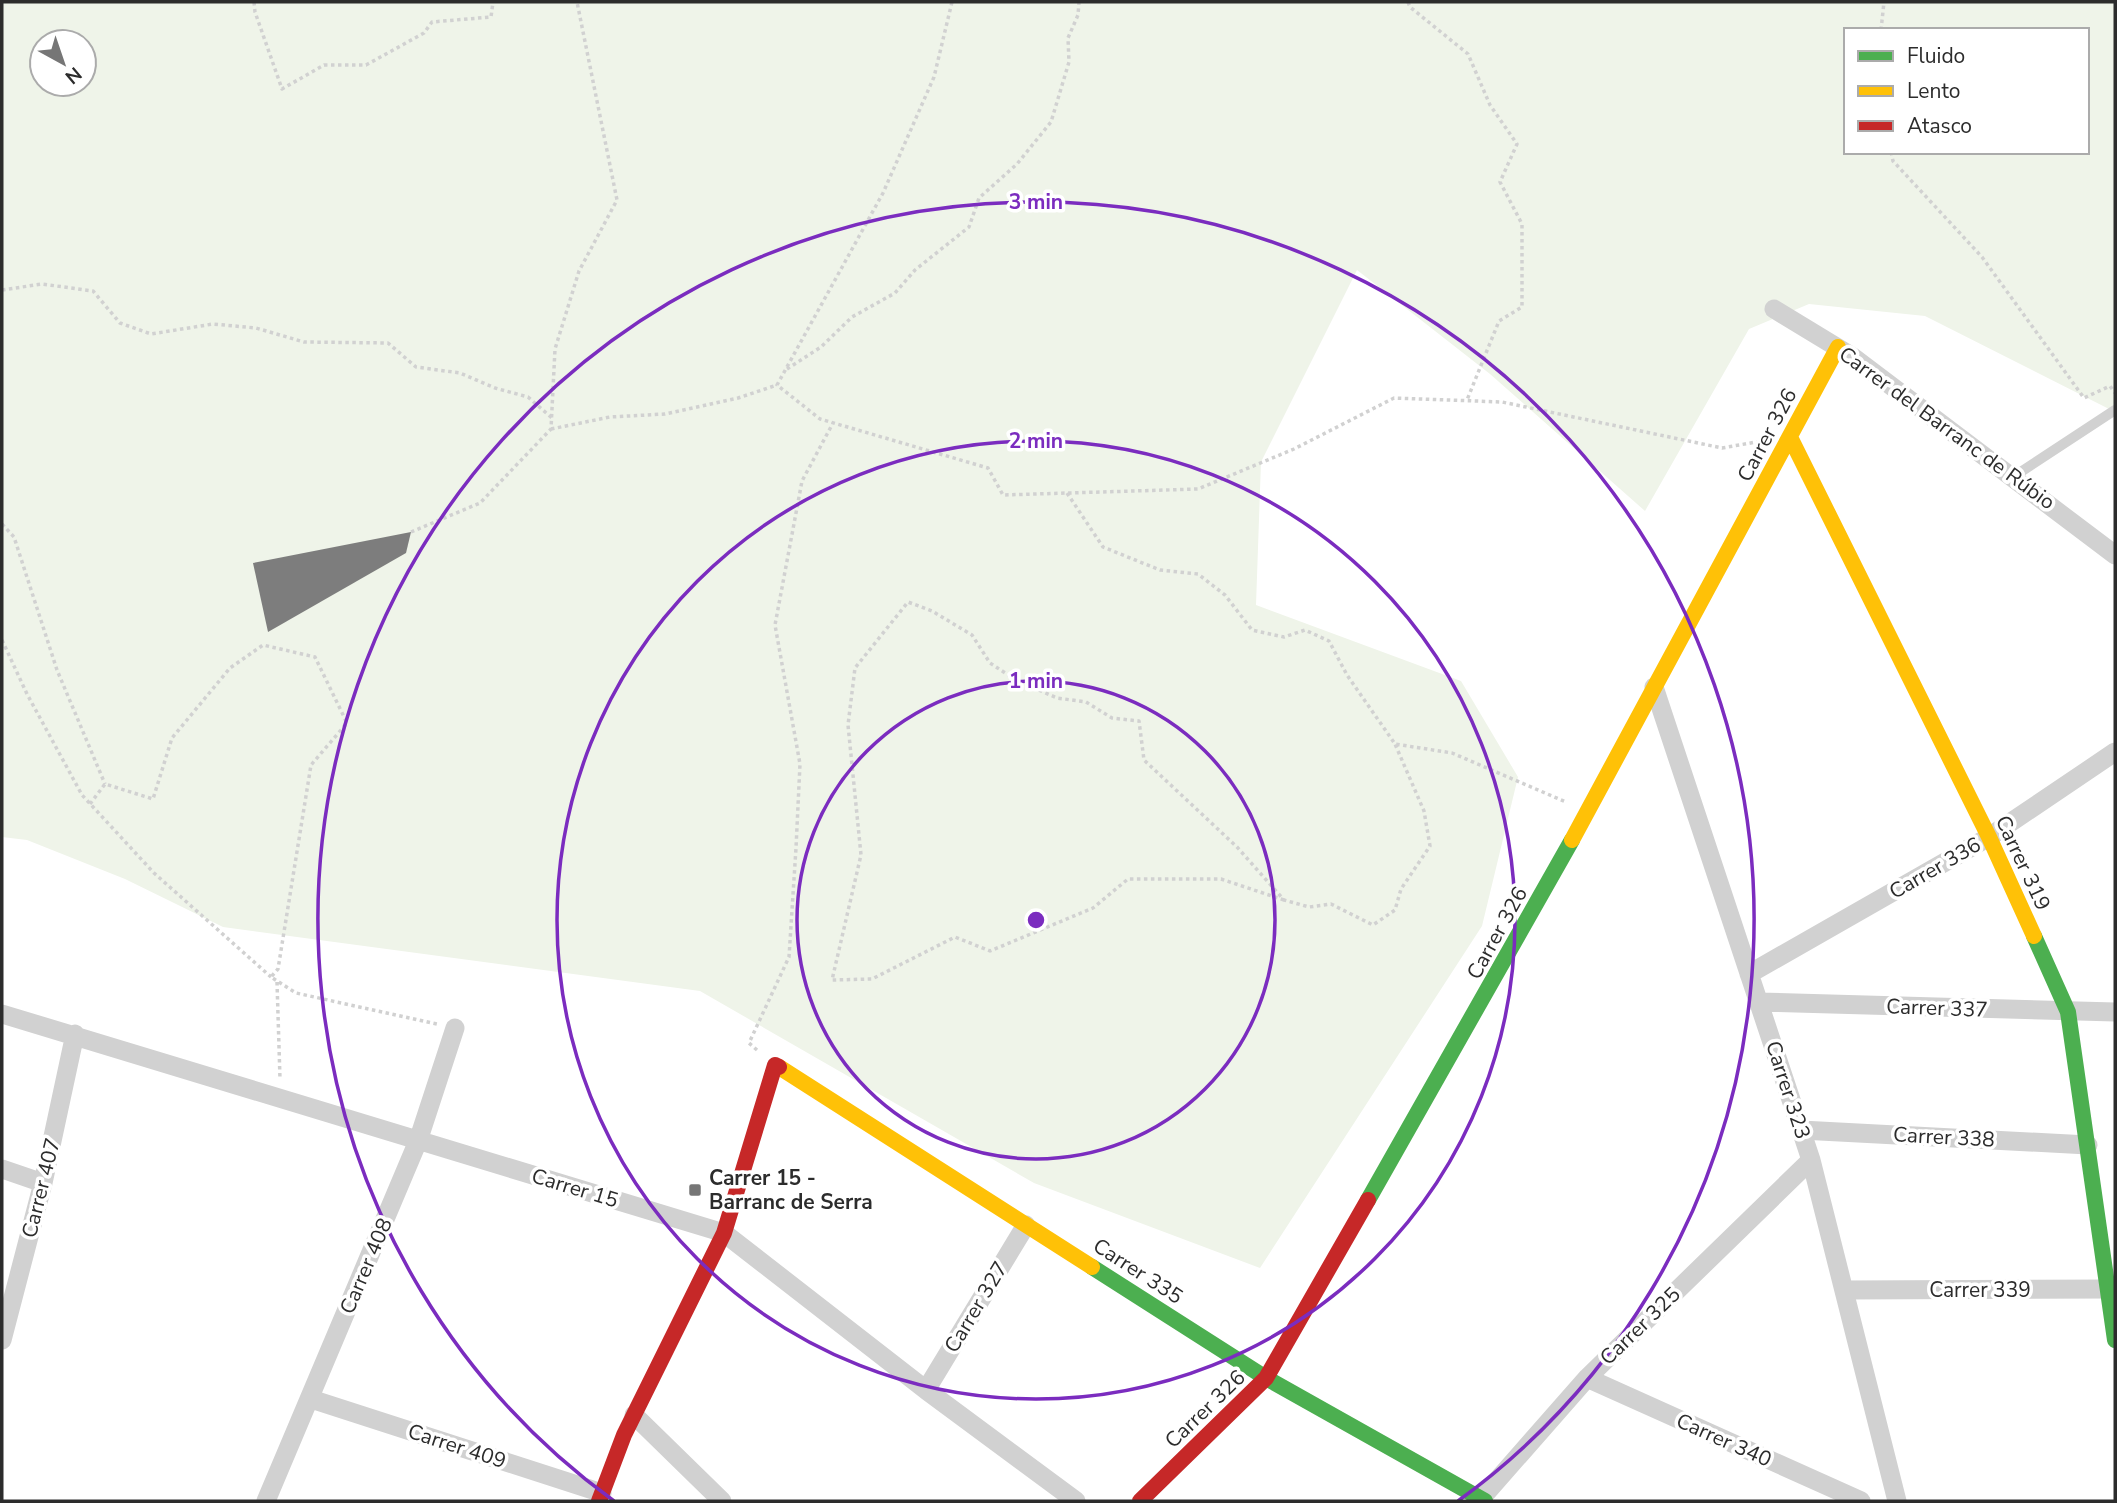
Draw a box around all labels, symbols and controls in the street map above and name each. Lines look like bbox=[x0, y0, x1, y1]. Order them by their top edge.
north arrow bbox=[28, 28, 98, 98]
legend bbox=[1844, 28, 2089, 154]
text: Fluido bbox=[1907, 42, 1965, 70]
text: N bbox=[59, 61, 87, 90]
text: Lento bbox=[1907, 77, 1960, 105]
text: Atasco bbox=[1907, 112, 1972, 140]
text: 3 min bbox=[1009, 188, 1063, 216]
street label: Carrer del Barranc de Rúbio bbox=[1833, 340, 2061, 516]
street label: Carrer 326 bbox=[1731, 384, 1803, 486]
text: 2 min bbox=[1009, 427, 1063, 455]
text: 1 min bbox=[1009, 667, 1063, 695]
street label: Carrer 319 bbox=[1989, 811, 2057, 915]
street label: Carrer 336 bbox=[1884, 830, 1986, 906]
street label: Carrer 326 bbox=[1460, 882, 1534, 984]
centre of rings bbox=[1024, 908, 1048, 932]
street label: Carrer 337 bbox=[1886, 992, 1988, 1024]
street label: Carrer 323 bbox=[1759, 1037, 1817, 1143]
street label: Carrer 338 bbox=[1892, 1120, 1996, 1154]
street label: Carrer 407 bbox=[15, 1135, 67, 1241]
street label: Carrer 15 bbox=[528, 1162, 622, 1214]
place label: Carrer 15 - Barranc de Serra bbox=[709, 1164, 873, 1216]
marker: Carrer 15 - Barranc de Serra bbox=[687, 1182, 703, 1198]
street label: Carrer 408 bbox=[333, 1214, 399, 1318]
street label: Carrer 335 bbox=[1088, 1232, 1188, 1310]
street label: Carrer 327 bbox=[938, 1256, 1014, 1358]
street label: Carrer 339 bbox=[1929, 1276, 2031, 1304]
street label: Carrer 325 bbox=[1594, 1281, 1686, 1371]
street label: Carrer 326 bbox=[1159, 1364, 1251, 1454]
street label: Carrer 340 bbox=[1672, 1407, 1776, 1473]
street label: Carrer 409 bbox=[404, 1417, 510, 1475]

